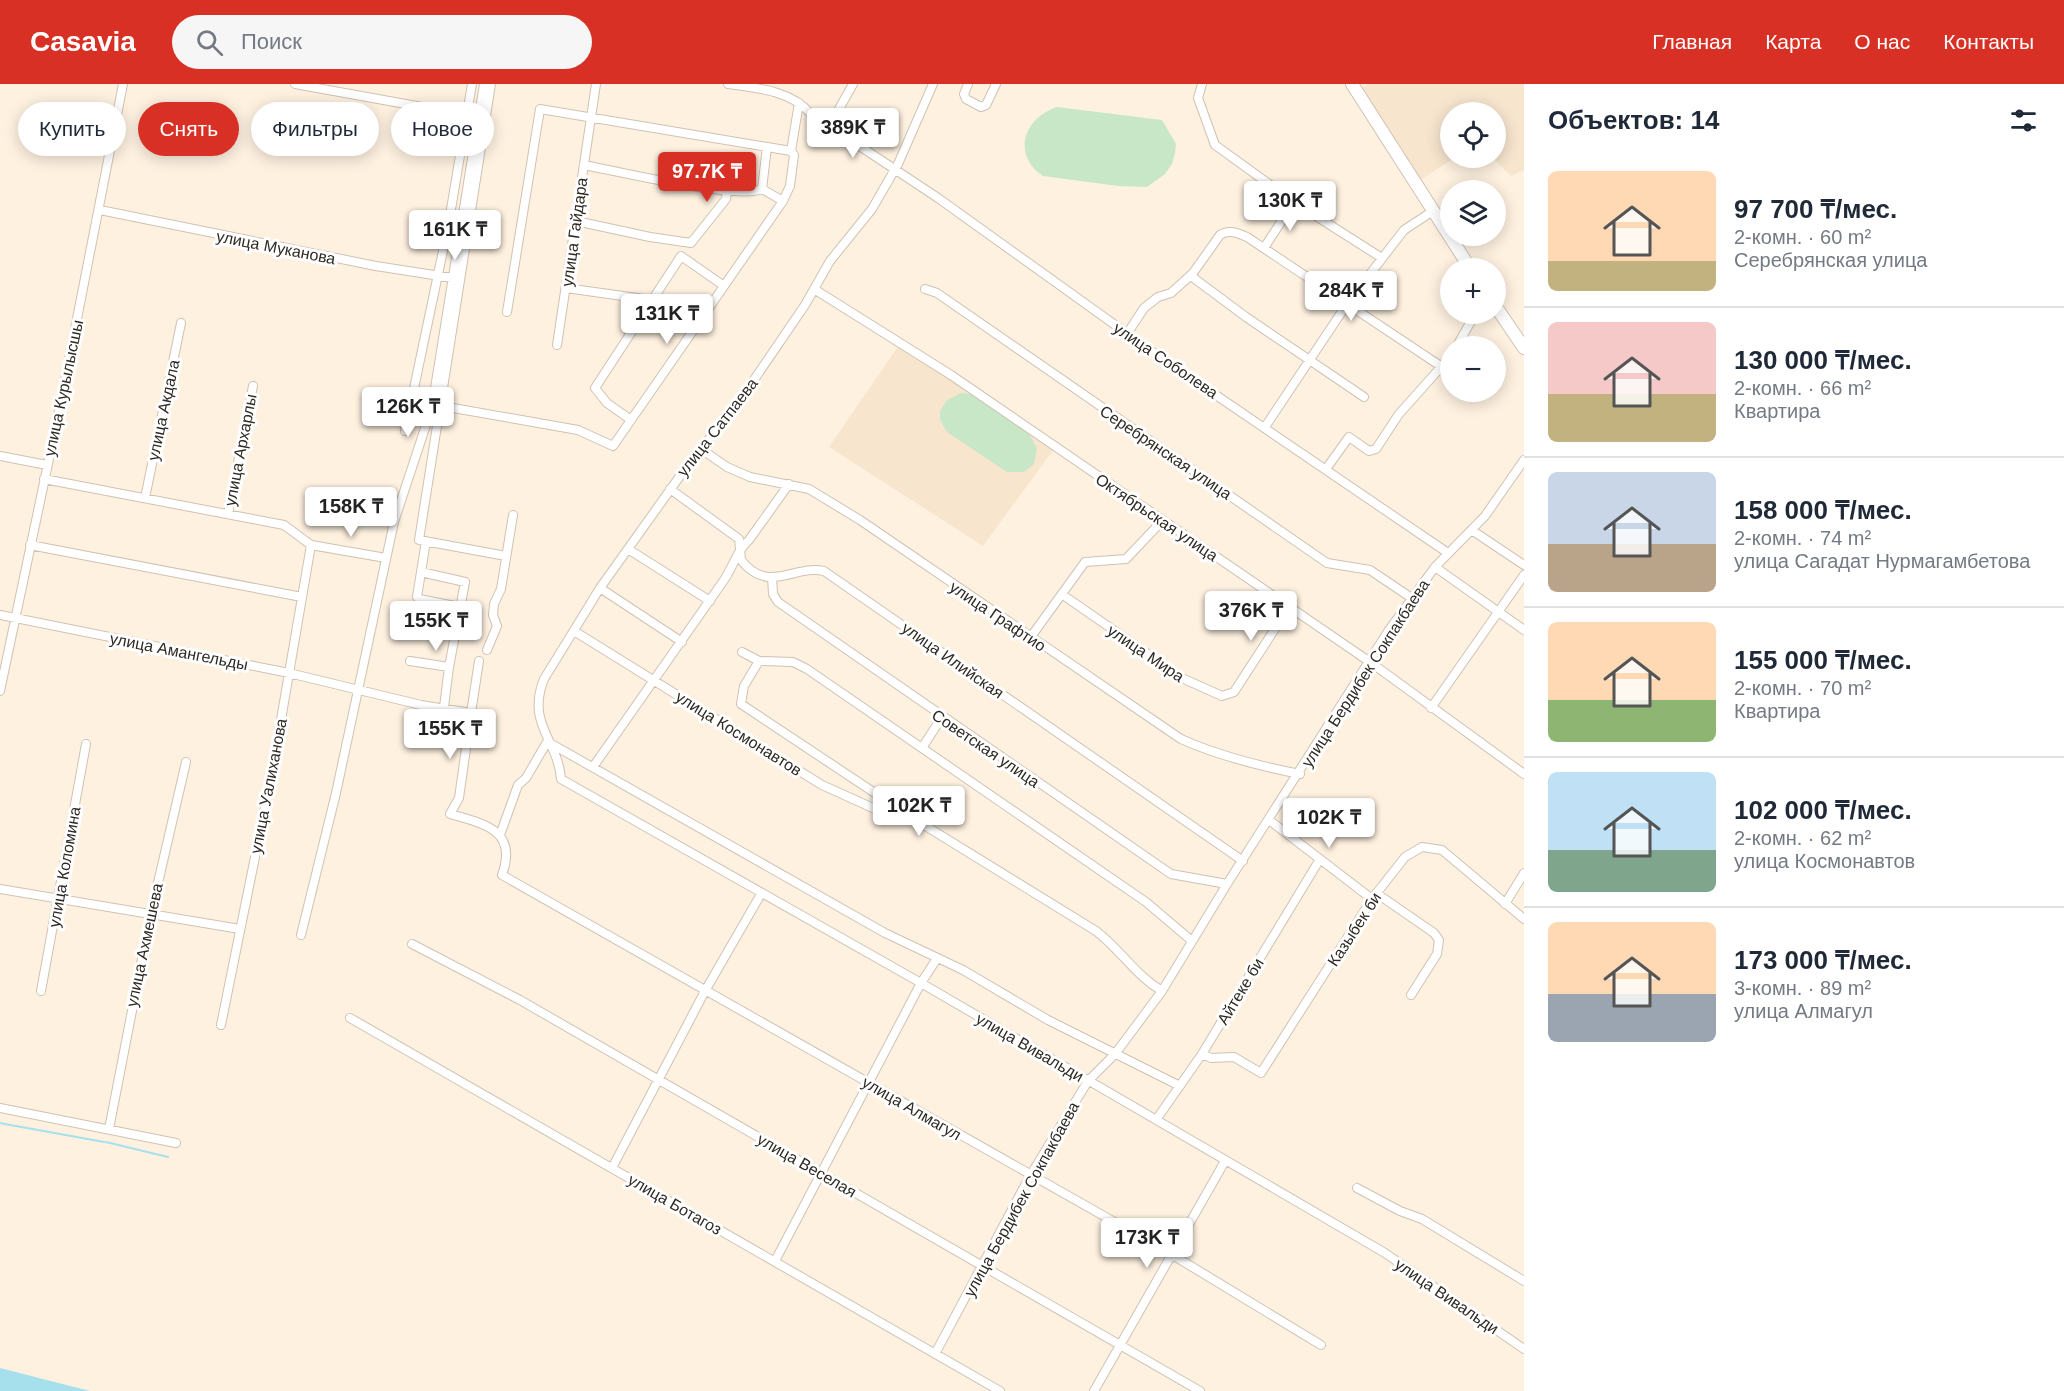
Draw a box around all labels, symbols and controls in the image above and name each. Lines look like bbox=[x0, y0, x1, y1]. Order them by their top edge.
search box bbox=[172, 15, 592, 69]
text: Casavia bbox=[30, 26, 136, 57]
icon: search bbox=[193, 26, 226, 59]
text: Поиск bbox=[241, 29, 302, 54]
text: Главная bbox=[1652, 30, 1732, 53]
text: Карта bbox=[1765, 30, 1821, 53]
text: О нас bbox=[1854, 30, 1910, 53]
text: Контакты bbox=[1943, 30, 2034, 53]
chip: Купить bbox=[18, 102, 126, 156]
chip: Снять bbox=[138, 102, 239, 156]
chip: Фильтры bbox=[251, 102, 379, 156]
chip: Новое bbox=[391, 102, 494, 156]
map controls bbox=[1440, 102, 1506, 402]
button: locate bbox=[1440, 102, 1506, 168]
icon: filters bbox=[2007, 104, 2040, 137]
text: Объектов: 14 bbox=[1548, 105, 1719, 135]
pin: 389K ₸ bbox=[804, 108, 902, 159]
text: 389K ₸ bbox=[821, 116, 885, 138]
pin: 97.7K ₸ bbox=[652, 152, 762, 203]
text: 97.7K ₸ bbox=[672, 160, 742, 182]
street label: улица Гайдара bbox=[558, 176, 591, 288]
button: layers bbox=[1440, 180, 1506, 246]
pin: 130K ₸ bbox=[1241, 181, 1339, 232]
text: 130K ₸ bbox=[1258, 189, 1322, 211]
text: 97 700 ₸/мес. bbox=[1734, 194, 1897, 224]
icon: home bbox=[1596, 195, 1668, 267]
pin: 161K ₸ bbox=[406, 210, 504, 261]
text: 161K ₸ bbox=[423, 218, 487, 240]
text: 2-комн. · 60 m² bbox=[1734, 226, 1871, 248]
street label: улица Муканова bbox=[215, 228, 337, 267]
text: Серебрянская улица bbox=[1734, 249, 1928, 271]
button: + bbox=[1440, 258, 1506, 324]
pin: 284K ₸ bbox=[1302, 271, 1400, 322]
text: 284K ₸ bbox=[1319, 279, 1383, 301]
pin: 131K ₸ bbox=[618, 294, 716, 345]
text: 131K ₸ bbox=[635, 302, 699, 324]
street label: улица Курылысшы bbox=[41, 318, 86, 458]
street label: улица Соболева bbox=[1110, 319, 1221, 402]
button: − bbox=[1440, 336, 1506, 402]
text: 130 000 ₸/мес. bbox=[1734, 345, 1912, 375]
icon: home bbox=[1596, 346, 1668, 418]
street label: улица Акдала bbox=[145, 358, 182, 462]
street label: улица Сатпаева bbox=[674, 375, 761, 480]
text: 2-комн. · 66 m² bbox=[1734, 377, 1871, 399]
pin: 126K ₸ bbox=[359, 387, 457, 438]
street label: улица Архарлы bbox=[221, 393, 260, 508]
text: 126K ₸ bbox=[376, 395, 440, 417]
text: Квартира bbox=[1734, 400, 1820, 422]
street label: Серебрянская улица bbox=[1097, 402, 1235, 503]
street label: Октябрьская улица bbox=[1093, 470, 1221, 565]
pin: 158K ₸ bbox=[302, 487, 400, 538]
text: 158K ₸ bbox=[319, 495, 383, 517]
text: 158 000 ₸/мес. bbox=[1734, 495, 1912, 525]
icon: home bbox=[1596, 496, 1668, 568]
text: 2-комн. · 74 m² bbox=[1734, 527, 1871, 549]
text: улица Сагадат Нурмагамбетова bbox=[1734, 550, 2030, 572]
street label: улица Бердибек Сокпакбаева bbox=[1298, 576, 1433, 770]
street label: улица Графтио bbox=[947, 578, 1049, 655]
pin: 376K ₸ bbox=[1202, 591, 1300, 642]
text: 376K ₸ bbox=[1219, 599, 1283, 621]
pin: 155K ₸ bbox=[387, 601, 485, 652]
text: 155K ₸ bbox=[404, 609, 468, 631]
street label: улица Илийская bbox=[899, 619, 1007, 702]
street label: улица Мира bbox=[1104, 622, 1187, 685]
street label: улица Амангельды bbox=[108, 630, 249, 673]
text: 155 000 ₸/мес. bbox=[1734, 645, 1912, 675]
icon: home bbox=[1596, 646, 1668, 718]
text: 2-комн. · 70 m² bbox=[1734, 677, 1871, 699]
street label: улица Космонавтов bbox=[673, 688, 805, 779]
text: Квартира bbox=[1734, 700, 1820, 722]
street label: Советская улица bbox=[929, 706, 1043, 791]
pin: 155K ₸ bbox=[401, 709, 499, 760]
street label: улица Уалиханова bbox=[247, 717, 290, 855]
text: 155K ₸ bbox=[418, 717, 482, 739]
pin: 102K ₸ bbox=[870, 786, 968, 837]
text: 102K ₸ bbox=[887, 794, 951, 816]
text: 102 000 ₸/мес. bbox=[1734, 795, 1912, 825]
icon: home bbox=[1596, 796, 1668, 868]
pin: 102K ₸ bbox=[1280, 798, 1378, 849]
street label: улица Коломина bbox=[45, 805, 84, 929]
text: 102K ₸ bbox=[1297, 806, 1361, 828]
text: 2-комн. · 62 m² bbox=[1734, 827, 1871, 849]
text: улица Космонавтов bbox=[1734, 850, 1915, 872]
street label: улица Ахмешева bbox=[123, 882, 166, 1008]
street label: Казыбек би bbox=[1324, 889, 1385, 969]
text: 173 000 ₸/мес. bbox=[1734, 945, 1912, 975]
icon: home bbox=[1596, 946, 1668, 1018]
street label: Айтеке би bbox=[1214, 955, 1267, 1027]
text: 3-комн. · 89 m² bbox=[1734, 977, 1871, 999]
text: улица Алмагул bbox=[1734, 1000, 1873, 1022]
street label: улица Вивальди bbox=[973, 1010, 1086, 1085]
street label: улица Алмагул bbox=[859, 1073, 964, 1144]
street label: улица Бердибек Сокпакбаева bbox=[961, 1099, 1082, 1300]
street label: улица Веселая bbox=[754, 1130, 859, 1201]
street label: улица Ботагоз bbox=[625, 1171, 724, 1238]
pin: 173K ₸ bbox=[1098, 1218, 1196, 1269]
text: 173K ₸ bbox=[1115, 1226, 1179, 1248]
street label: улица Вивальди bbox=[1392, 1255, 1502, 1337]

